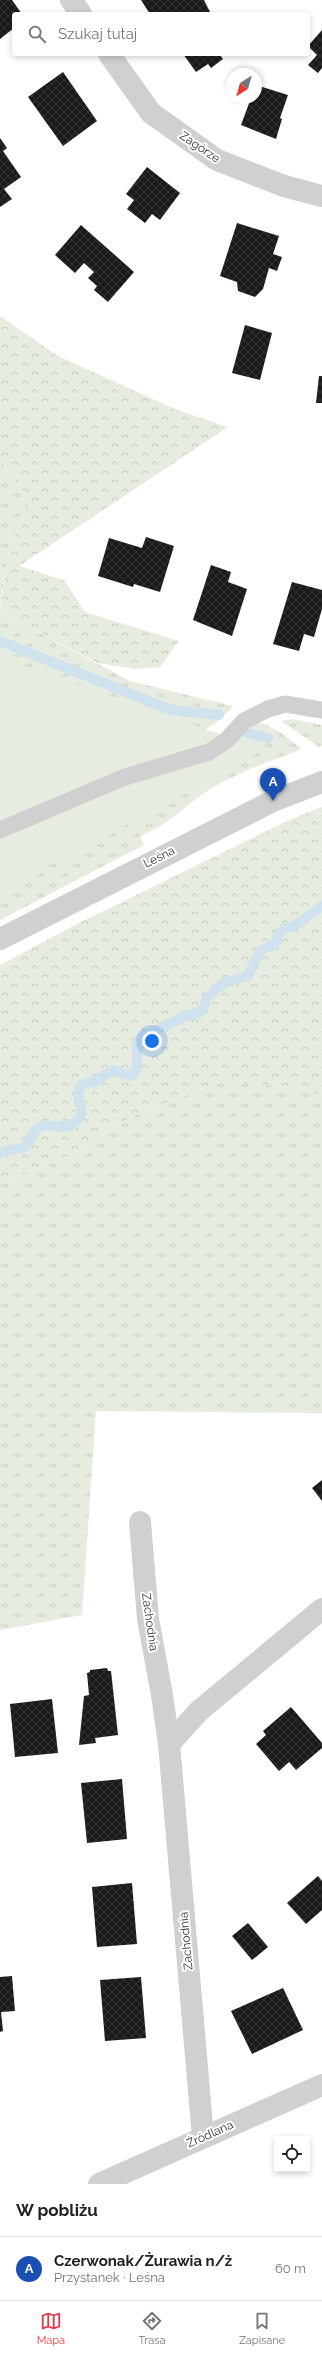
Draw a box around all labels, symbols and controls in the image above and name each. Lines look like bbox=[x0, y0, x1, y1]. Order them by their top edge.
search box bbox=[12, 12, 310, 56]
icon: search bbox=[26, 23, 48, 45]
text: Szukaj tutaj bbox=[58, 25, 137, 43]
north arrow bbox=[226, 68, 262, 104]
street label: Zagórze bbox=[177, 128, 223, 166]
pin: A bbox=[260, 768, 286, 801]
street label: Leśna bbox=[141, 843, 177, 871]
your location bbox=[142, 1031, 162, 1051]
street label: Zachodnia bbox=[139, 1592, 161, 1652]
street label: Zachodnia bbox=[176, 1911, 196, 1971]
street label: Źródlana bbox=[185, 2118, 235, 2150]
map controls bbox=[274, 2136, 310, 2172]
button: locate bbox=[274, 2136, 310, 2172]
text: W pobliżu bbox=[16, 2200, 98, 2220]
text: Czerwonak/Żurawia n/ż bbox=[54, 2252, 232, 2270]
text: A bbox=[25, 2261, 33, 2276]
text: 60 m bbox=[275, 2261, 306, 2276]
text: Przystanek · Leśna bbox=[54, 2270, 165, 2285]
tab: Mapa bbox=[37, 2310, 65, 2347]
tab: Trasa bbox=[139, 2310, 165, 2347]
tab: Zapisane bbox=[239, 2310, 285, 2347]

